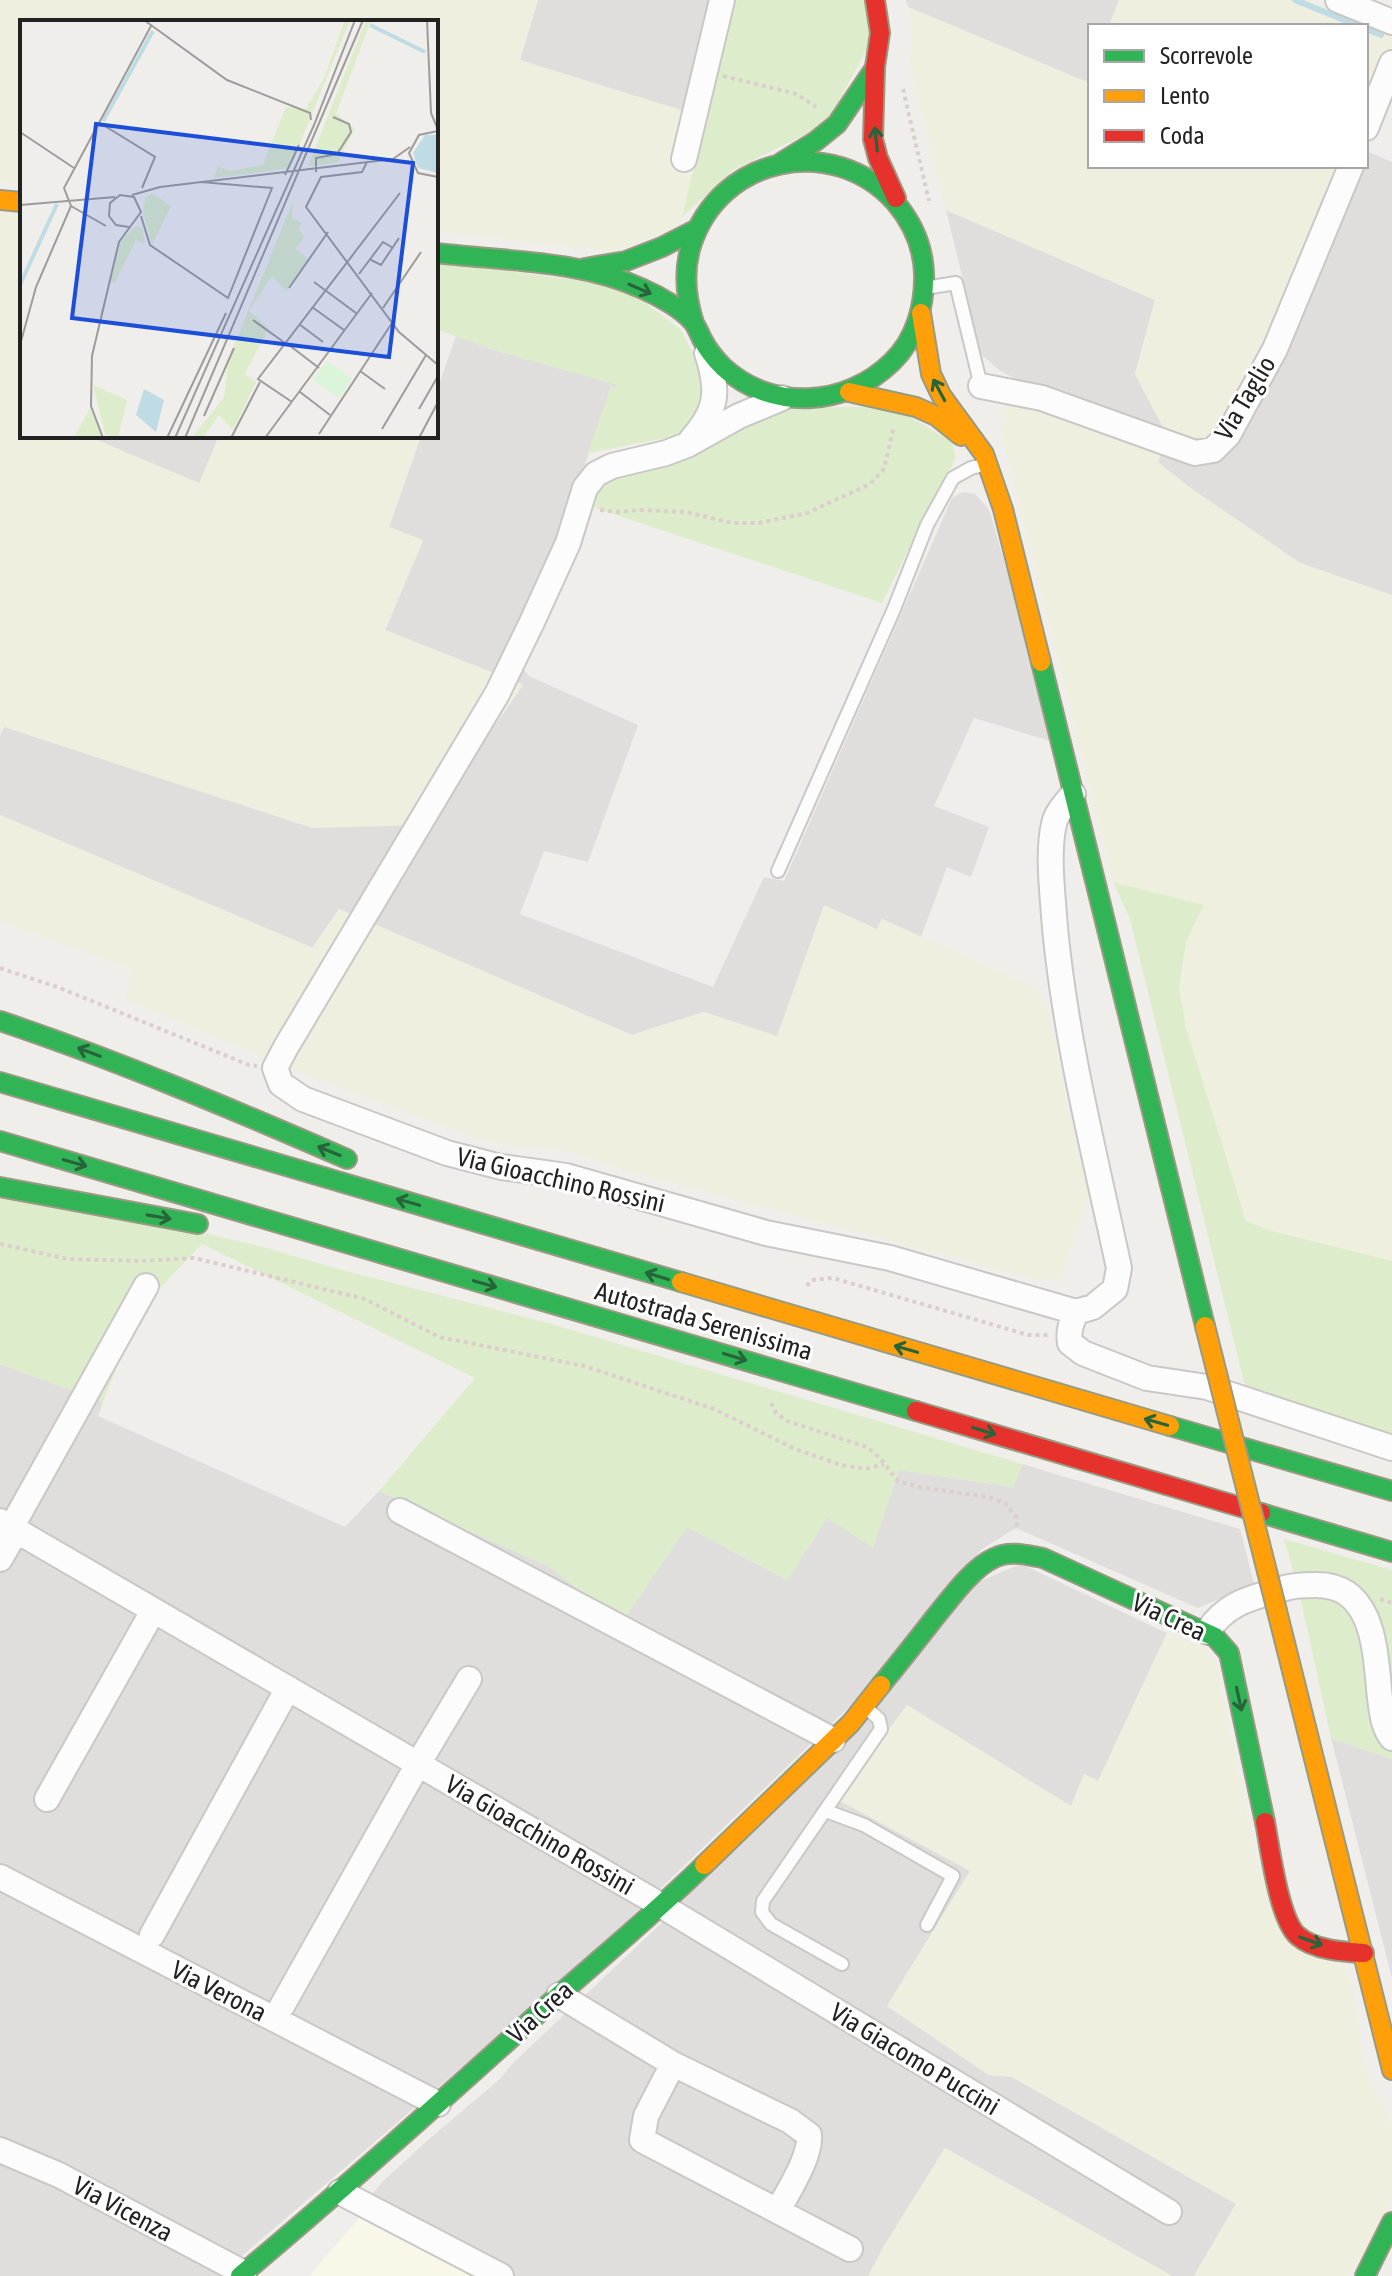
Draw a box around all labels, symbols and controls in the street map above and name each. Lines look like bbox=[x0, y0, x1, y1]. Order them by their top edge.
inset map bbox=[20, 20, 438, 438]
legend bbox=[1088, 24, 1368, 168]
text: Scorrevole bbox=[1160, 42, 1253, 69]
text: Lento bbox=[1160, 82, 1210, 109]
text: Coda bbox=[1160, 122, 1205, 149]
one-way arrow bbox=[868, 126, 883, 153]
one-way arrow bbox=[627, 282, 652, 297]
street label: Via Taglio bbox=[1208, 351, 1282, 445]
one-way arrow bbox=[931, 378, 947, 402]
one-way arrow bbox=[77, 1044, 102, 1058]
street label: Via Gioacchino Rossini bbox=[454, 1141, 668, 1219]
one-way arrow bbox=[317, 1143, 342, 1158]
one-way arrow bbox=[61, 1156, 87, 1171]
one-way arrow bbox=[395, 1194, 421, 1209]
one-way arrow bbox=[146, 1211, 171, 1226]
one-way arrow bbox=[644, 1268, 670, 1283]
street label: Autostrada Serenissima bbox=[592, 1276, 816, 1366]
one-way arrow bbox=[472, 1277, 498, 1292]
one-way arrow bbox=[894, 1341, 920, 1356]
one-way arrow bbox=[721, 1350, 747, 1365]
one-way arrow bbox=[1143, 1414, 1169, 1429]
one-way arrow bbox=[971, 1424, 997, 1439]
street label: Via Crea bbox=[1127, 1587, 1211, 1647]
one-way arrow bbox=[1232, 1686, 1247, 1712]
street label: Via Gioacchino Rossini bbox=[440, 1769, 640, 1901]
one-way arrow bbox=[1298, 1935, 1323, 1949]
street label: Via Verona bbox=[166, 1954, 272, 2028]
street label: Via Crea bbox=[501, 1975, 579, 2049]
street label: Via Giacomo Puccini bbox=[825, 1997, 1005, 2121]
street label: Via Vicenza bbox=[68, 2170, 178, 2248]

